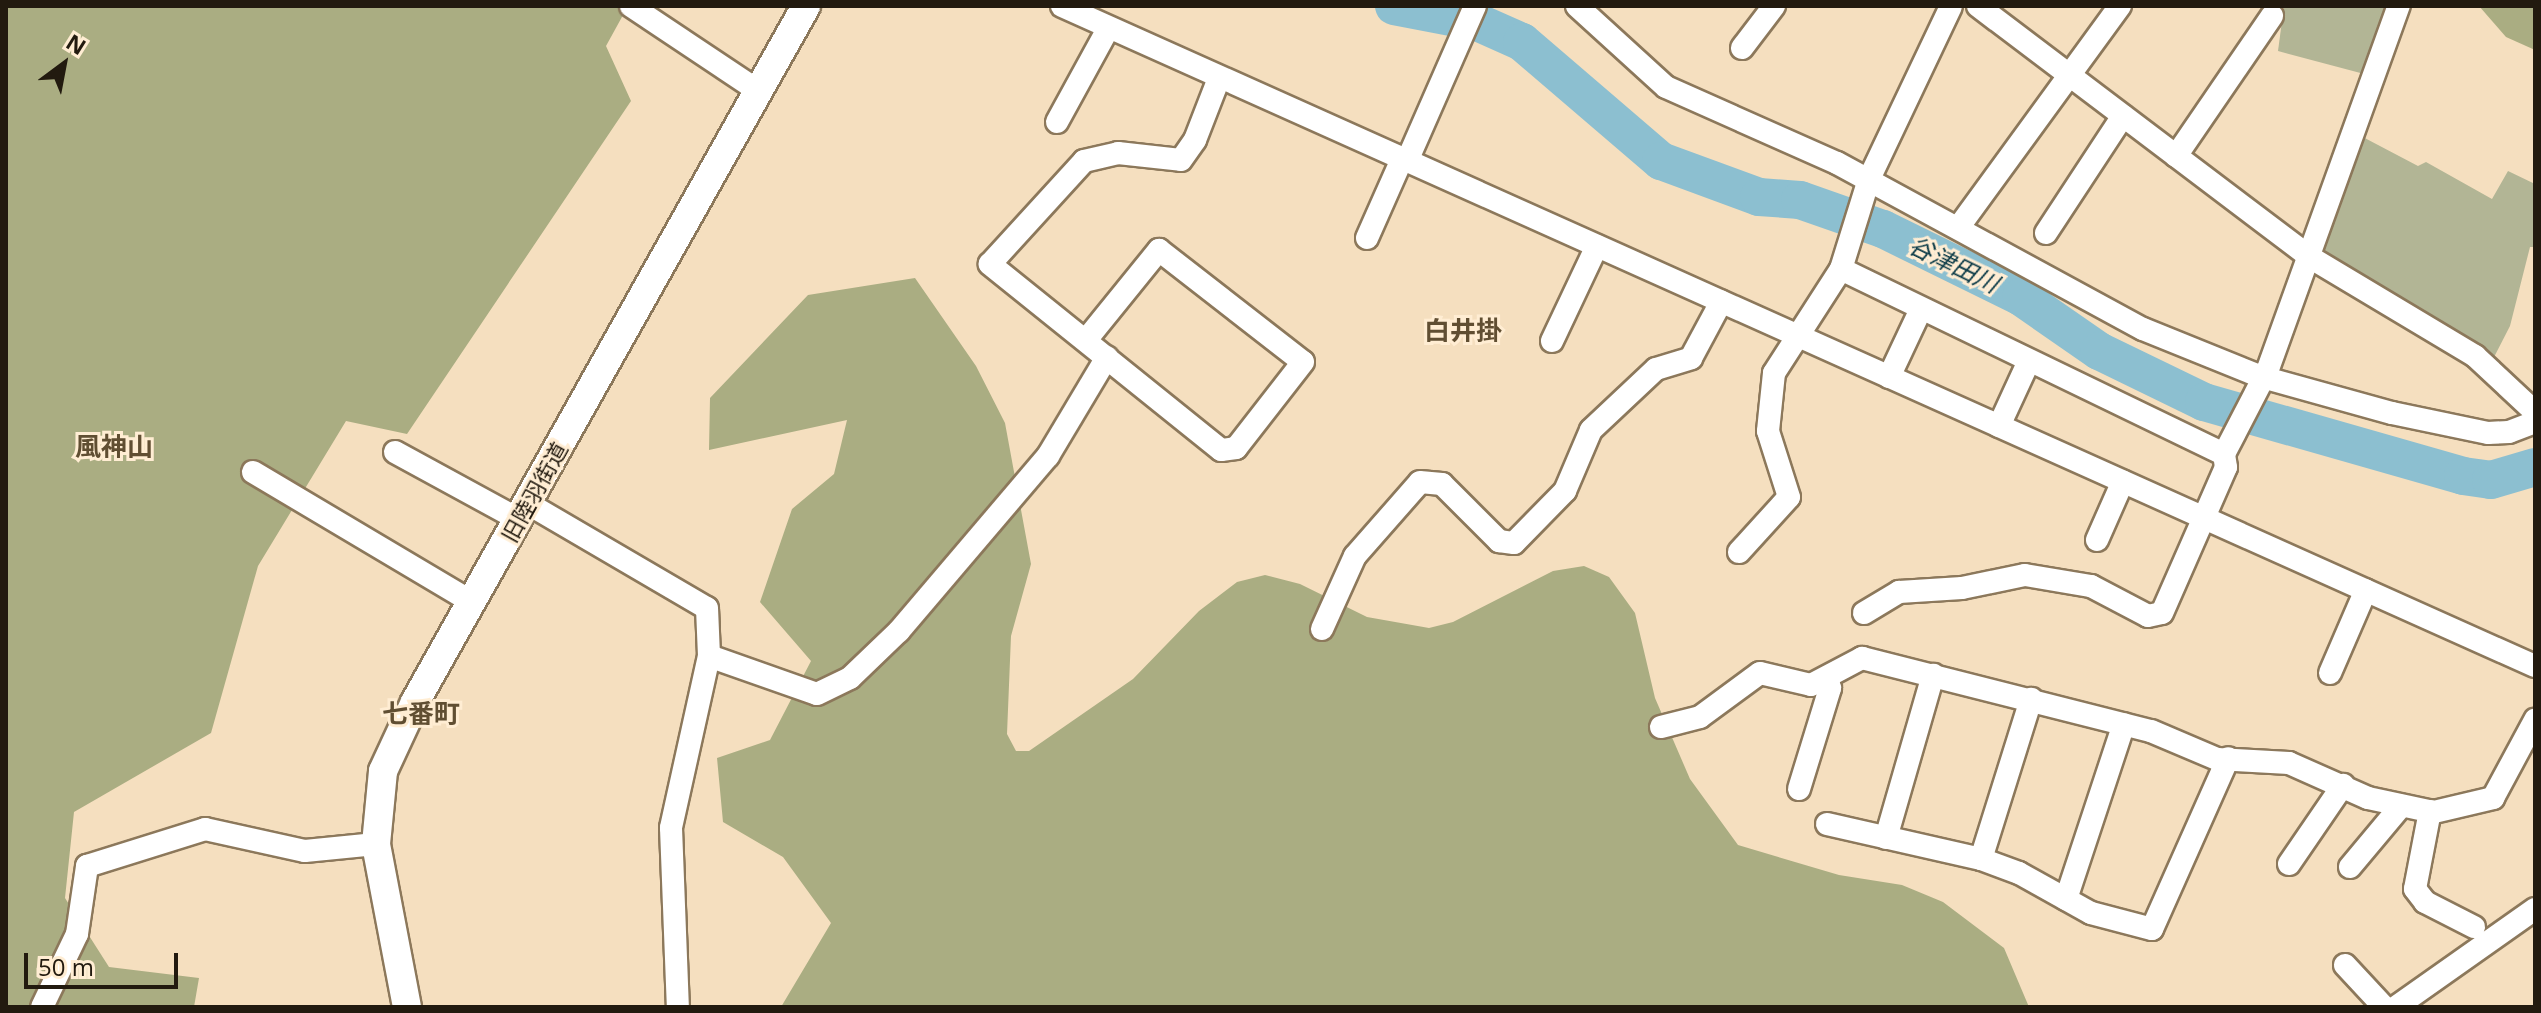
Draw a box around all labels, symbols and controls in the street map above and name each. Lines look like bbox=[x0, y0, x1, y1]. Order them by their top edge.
north arrow bbox=[24, 24, 104, 104]
text: N bbox=[61, 26, 92, 61]
water label: 谷津田川 bbox=[1905, 230, 2003, 298]
district label: 白井掛 bbox=[1424, 315, 1502, 347]
district label: 風神山 bbox=[75, 431, 153, 463]
street label: 旧陸羽街道 bbox=[496, 437, 572, 547]
district label: 七番町 bbox=[382, 698, 460, 730]
scale bar bbox=[28, 937, 182, 987]
text: 50 m bbox=[38, 950, 94, 983]

